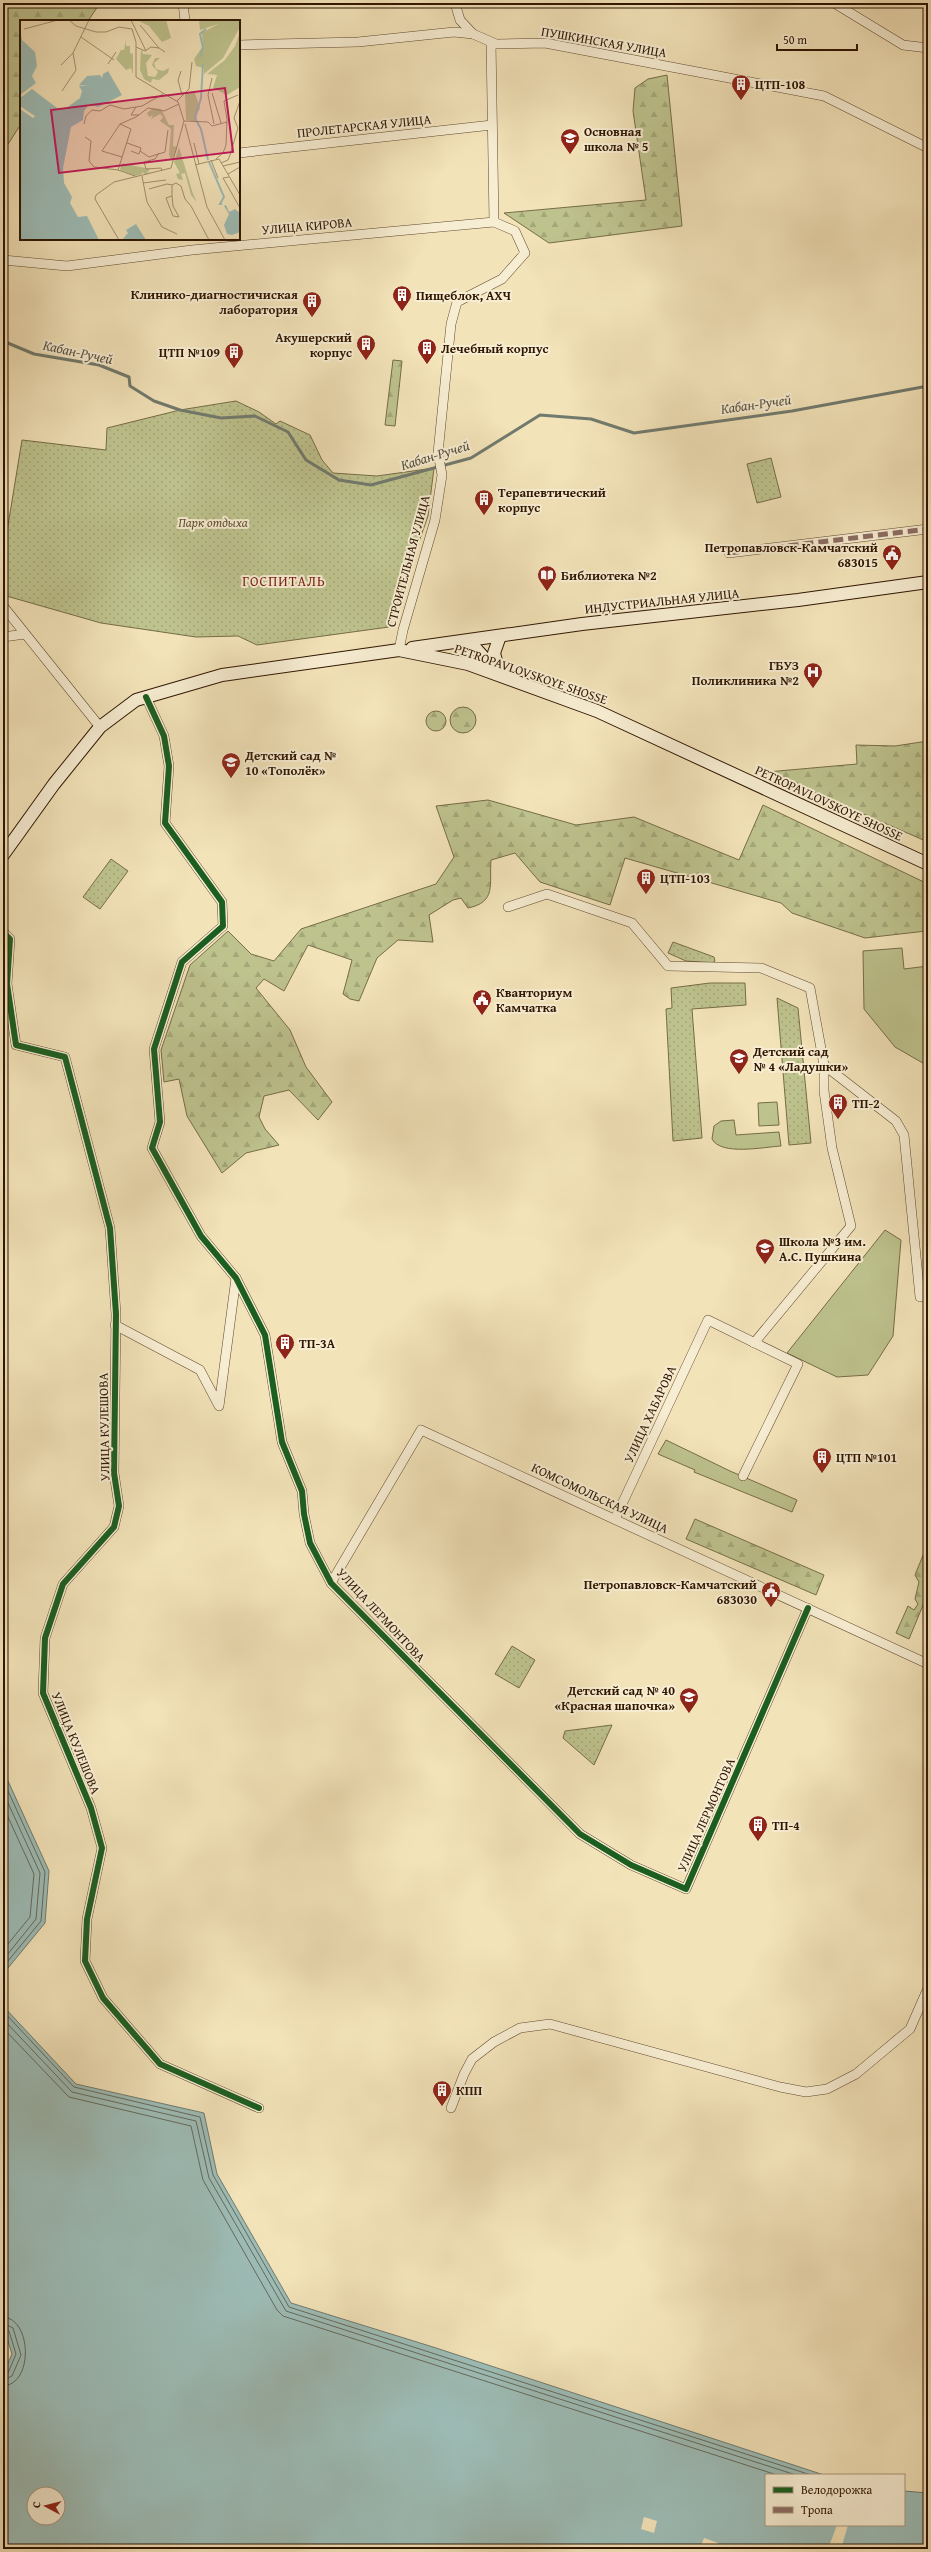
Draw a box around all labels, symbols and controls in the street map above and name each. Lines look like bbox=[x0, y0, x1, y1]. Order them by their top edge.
inset map bbox=[20, 20, 240, 240]
street label: ПУШКИНСКАЯ УЛИЦА bbox=[540, 22, 668, 62]
scale bar bbox=[777, 26, 857, 52]
text: 50 m bbox=[783, 31, 807, 48]
building icon: ЦТП-108 bbox=[730, 73, 752, 101]
place label: ЦТП-108 bbox=[755, 75, 806, 94]
street label: ПРОЛЕТАРСКАЯ УЛИЦА bbox=[296, 109, 432, 142]
place label: Основная школа № 5 bbox=[584, 122, 649, 156]
school or university icon: Основная школа № 5 bbox=[559, 127, 581, 155]
street label: УЛИЦА КИРОВА bbox=[261, 213, 353, 239]
building icon: Пищеблок, АХЧ bbox=[391, 284, 413, 312]
place label: Клинико-диагностичиская лаборатория bbox=[131, 285, 298, 319]
place label: Пищеблок, АХЧ bbox=[416, 286, 511, 305]
building icon: Клинико-диагностичиская лаборатория bbox=[301, 290, 323, 318]
place label: Акушерский корпус bbox=[275, 328, 352, 362]
building icon: Акушерский корпус bbox=[355, 333, 377, 361]
water label: Кабан-Ручей bbox=[41, 335, 115, 369]
building icon: Лечебный корпус bbox=[416, 337, 438, 365]
place label: Лечебный корпус bbox=[441, 339, 549, 358]
building icon: ЦТП №109 bbox=[223, 341, 245, 369]
place label: ЦТП №109 bbox=[159, 343, 220, 362]
water label: Кабан-Ручей bbox=[719, 389, 793, 419]
water label: Кабан-Ручей bbox=[398, 435, 472, 475]
place label: Терапевтический корпус bbox=[498, 483, 606, 517]
building icon: Терапевтический корпус bbox=[473, 488, 495, 516]
street label: СТРОИТЕЛЬНАЯ УЛИЦА bbox=[381, 493, 435, 629]
park label: Парк отдыха bbox=[178, 513, 248, 532]
place label: Петропавловск-Камчатский 683015 bbox=[705, 538, 878, 572]
public building icon: Петропавловск-Камчатский 683015 bbox=[881, 543, 903, 571]
library icon: Библиотека №2 bbox=[536, 564, 558, 592]
place label: Библиотека №2 bbox=[561, 566, 657, 585]
district label: ГОСПИТАЛЬ bbox=[242, 571, 326, 591]
street label: ИНДУСТРИАЛЬНАЯ УЛИЦА bbox=[584, 583, 740, 619]
street label: PETROPAVLOVSKOYE SHOSSE bbox=[452, 639, 611, 709]
place label: ГБУЗ Поликлиника №2 bbox=[692, 656, 799, 690]
hospital icon: ГБУЗ Поликлиника №2 bbox=[802, 661, 824, 689]
place label: Детский сад № 10 «Тополёк» bbox=[244, 746, 337, 780]
school or university icon: Детский сад № 10 «Тополёк» bbox=[220, 751, 242, 779]
street label: PETROPAVLOVSKOYE SHOSSE bbox=[752, 760, 906, 846]
building icon: ЦТП-103 bbox=[635, 867, 657, 895]
place label: ЦТП-103 bbox=[660, 869, 710, 888]
place label: Кванториум Камчатка bbox=[496, 983, 572, 1017]
public building icon: Кванториум Камчатка bbox=[471, 988, 493, 1016]
place label: Детский сад № 4 «Ладушки» bbox=[752, 1042, 848, 1076]
school or university icon: Детский сад № 4 «Ладушки» bbox=[728, 1047, 750, 1075]
building icon: ТП-2 bbox=[827, 1092, 849, 1120]
place label: ТП-2 bbox=[852, 1094, 880, 1113]
place label: Школа №3 им. А.С. Пушкина bbox=[779, 1232, 866, 1266]
school or university icon: Школа №3 им. А.С. Пушкина bbox=[754, 1237, 776, 1265]
building icon: ТП-3А bbox=[274, 1332, 296, 1360]
place label: ТП-3А bbox=[299, 1334, 336, 1353]
street label: УЛИЦА ХАБАРОВА bbox=[619, 1362, 681, 1466]
street label: УЛИЦА КУЛЕШОВА bbox=[94, 1372, 114, 1482]
building icon: ЦТП №101 bbox=[811, 1446, 833, 1474]
place label: ЦТП №101 bbox=[836, 1448, 897, 1467]
street label: КОМСОМОЛЬСКАЯ УЛИЦА bbox=[528, 1458, 672, 1538]
street label: УЛИЦА ЛЕРМОНТОВА bbox=[332, 1564, 430, 1667]
place label: Петропавловск-Камчатский 683030 bbox=[584, 1575, 757, 1609]
public building icon: Петропавловск-Камчатский 683030 bbox=[760, 1580, 782, 1608]
place label: Детский сад № 40 «Красная шапочка» bbox=[554, 1681, 675, 1715]
school or university icon: Детский сад № 40 «Красная шапочка» bbox=[678, 1686, 700, 1714]
street label: УЛИЦА КУЛЕШОВА bbox=[47, 1689, 105, 1797]
street label: УЛИЦА ЛЕРМОНТОВА bbox=[672, 1755, 740, 1875]
building icon: ТП-4 bbox=[747, 1814, 769, 1842]
place label: ТП-4 bbox=[772, 1816, 800, 1835]
building icon: КПП bbox=[431, 2079, 453, 2107]
place label: КПП bbox=[456, 2081, 482, 2100]
legend bbox=[765, 2474, 905, 2526]
text: Велодорожка bbox=[801, 2481, 872, 2498]
north arrow bbox=[26, 2486, 66, 2526]
text: С bbox=[28, 2501, 44, 2509]
text: Тропа bbox=[801, 2501, 833, 2518]

